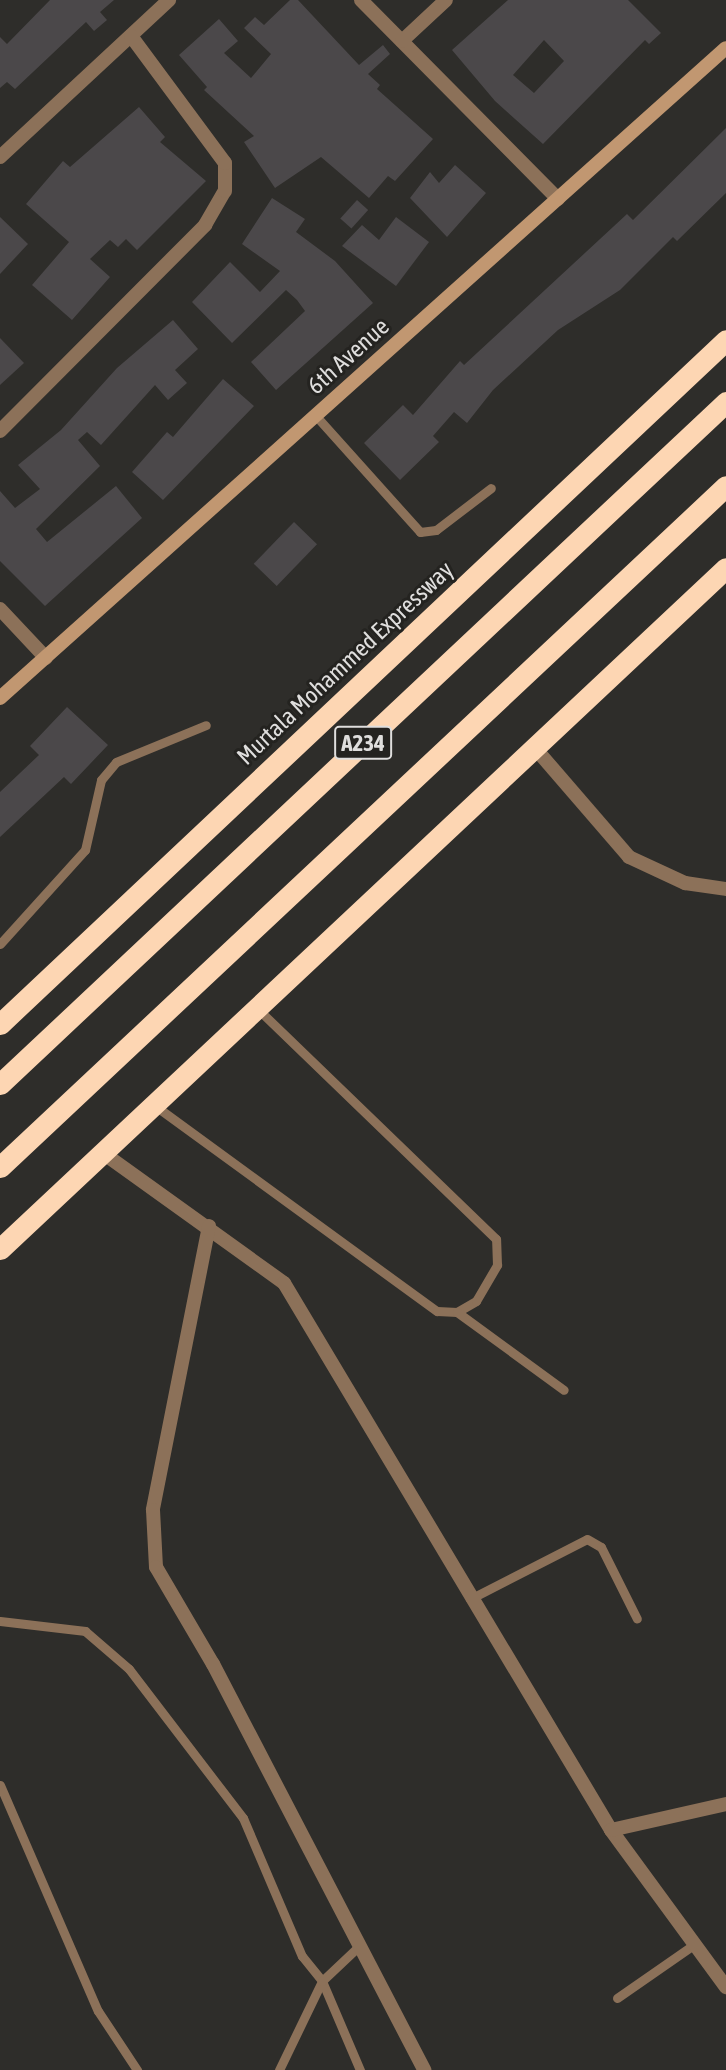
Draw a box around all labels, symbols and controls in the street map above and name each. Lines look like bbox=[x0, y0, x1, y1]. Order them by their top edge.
street label: 6th Avenue bbox=[301, 312, 395, 400]
street label: Murtala Mohammed Expressway bbox=[231, 555, 459, 771]
road number: A234 bbox=[333, 723, 393, 762]

